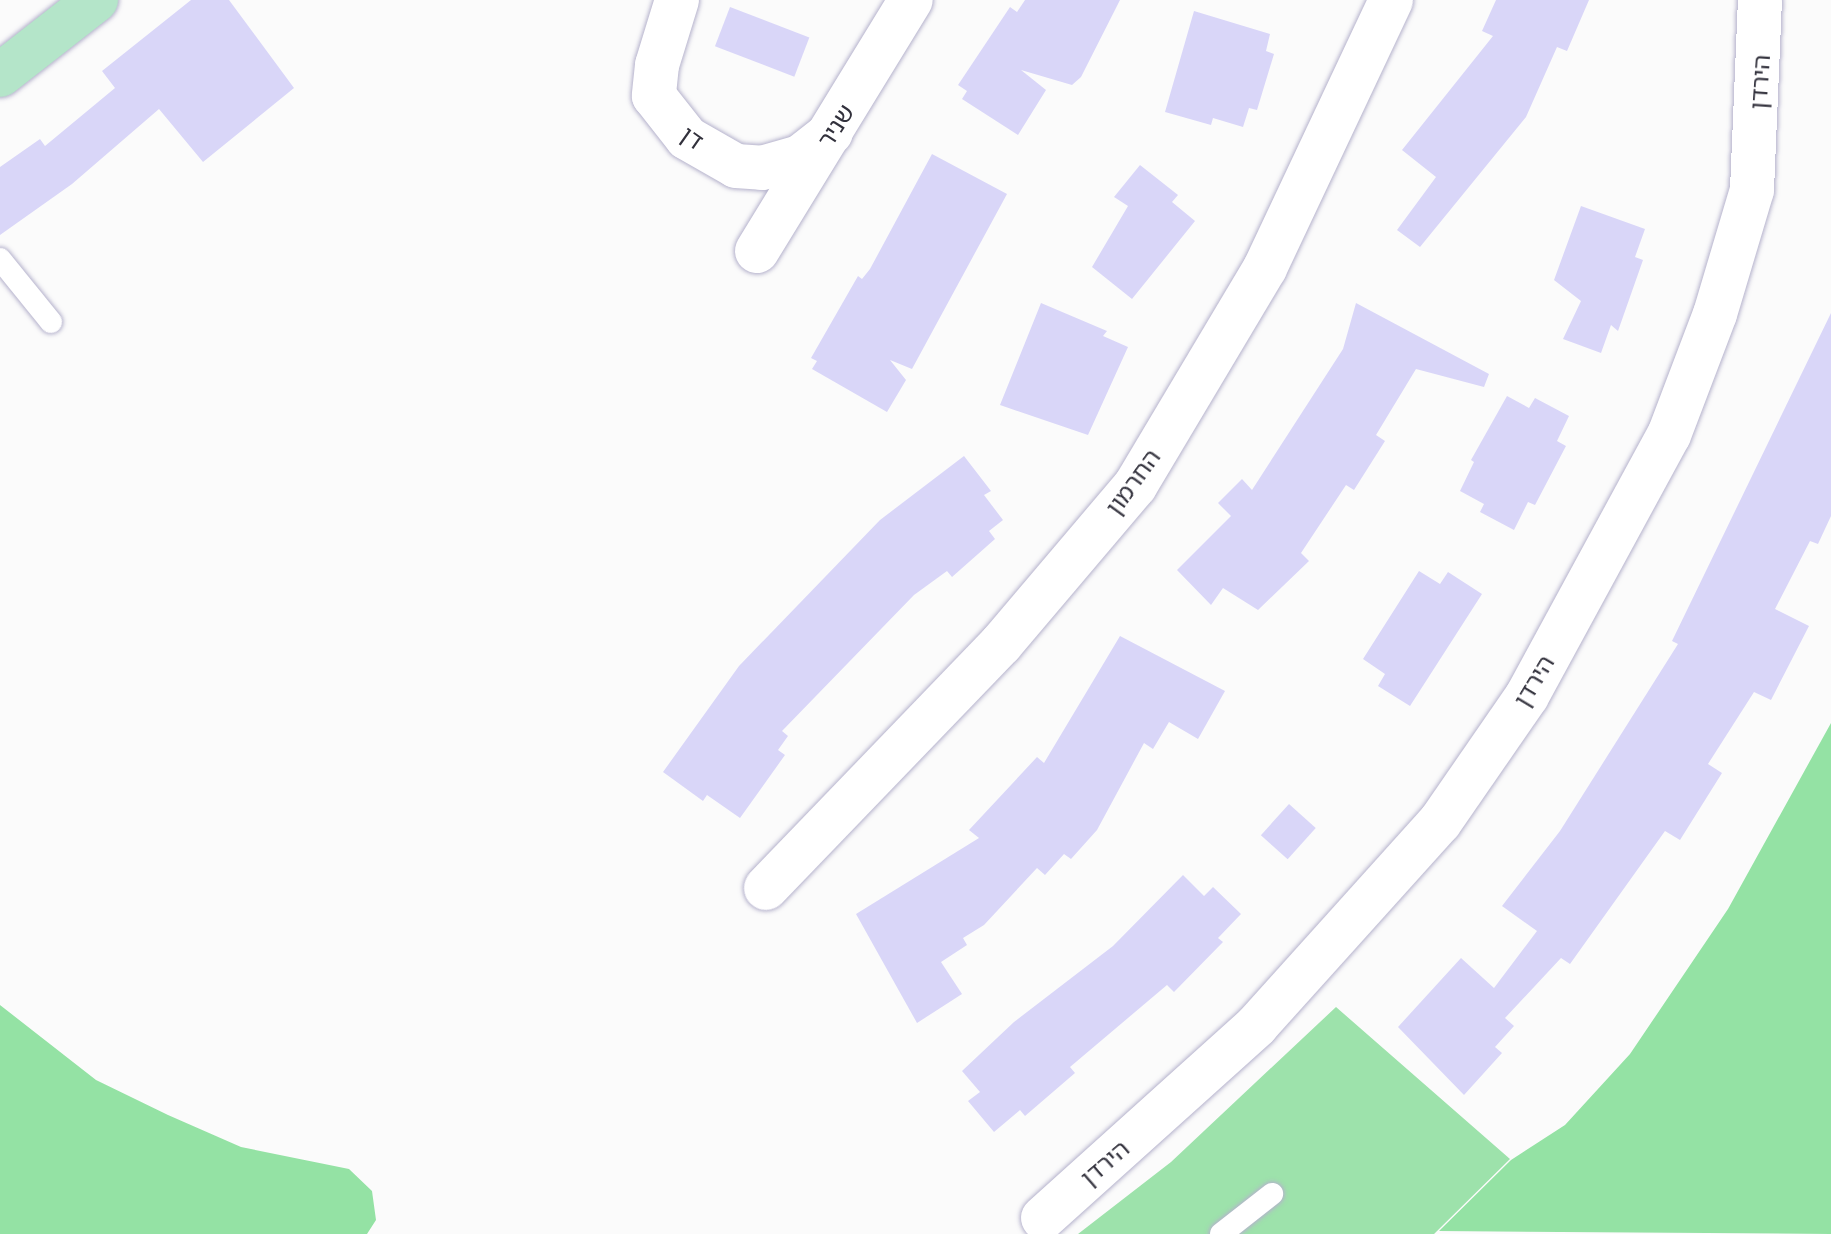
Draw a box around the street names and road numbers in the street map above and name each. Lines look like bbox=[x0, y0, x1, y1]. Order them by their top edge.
street label: הירדן bbox=[1744, 54, 1776, 110]
street label: שניר bbox=[812, 99, 860, 153]
street label: דן bbox=[675, 120, 709, 156]
street label: החרמון bbox=[1100, 443, 1166, 521]
street label: הירדן bbox=[1507, 650, 1561, 712]
street label: הירדן bbox=[1075, 1134, 1135, 1192]

